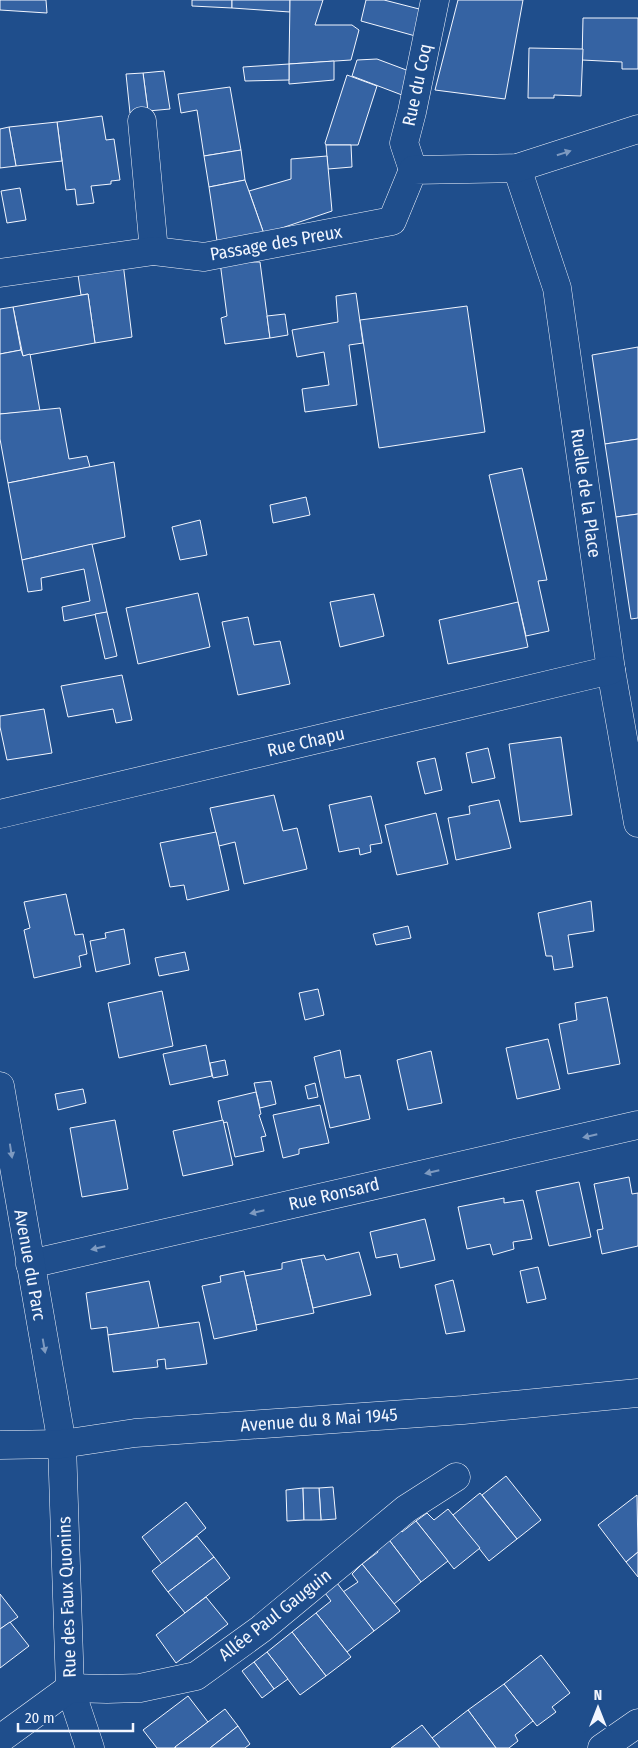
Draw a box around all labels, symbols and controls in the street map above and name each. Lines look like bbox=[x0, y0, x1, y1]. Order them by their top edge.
street label: Rue du Coq bbox=[398, 42, 436, 128]
one-way arrow bbox=[557, 149, 572, 157]
street label: Passage des Preux bbox=[208, 221, 344, 265]
street label: Ruelle de la Place bbox=[566, 427, 606, 559]
street label: Rue Chapu bbox=[265, 722, 347, 762]
one-way arrow bbox=[582, 1132, 598, 1140]
one-way arrow bbox=[7, 1144, 15, 1160]
one-way arrow bbox=[425, 1168, 440, 1176]
street label: Rue Ronsard bbox=[286, 1173, 382, 1215]
street label: Avenue du Parc bbox=[9, 1208, 51, 1323]
one-way arrow bbox=[249, 1208, 264, 1216]
one-way arrow bbox=[91, 1244, 106, 1252]
one-way arrow bbox=[41, 1338, 49, 1354]
street label: Avenue du 8 Mai 1945 bbox=[240, 1404, 398, 1436]
street label: Rue des Faux Quonins bbox=[53, 1516, 81, 1678]
street label: Allée Paul Gauguin bbox=[214, 1564, 336, 1666]
north arrow bbox=[573, 1683, 623, 1733]
text: N bbox=[594, 1687, 602, 1704]
scale bar bbox=[18, 1700, 132, 1732]
text: 20 m bbox=[25, 1709, 55, 1727]

